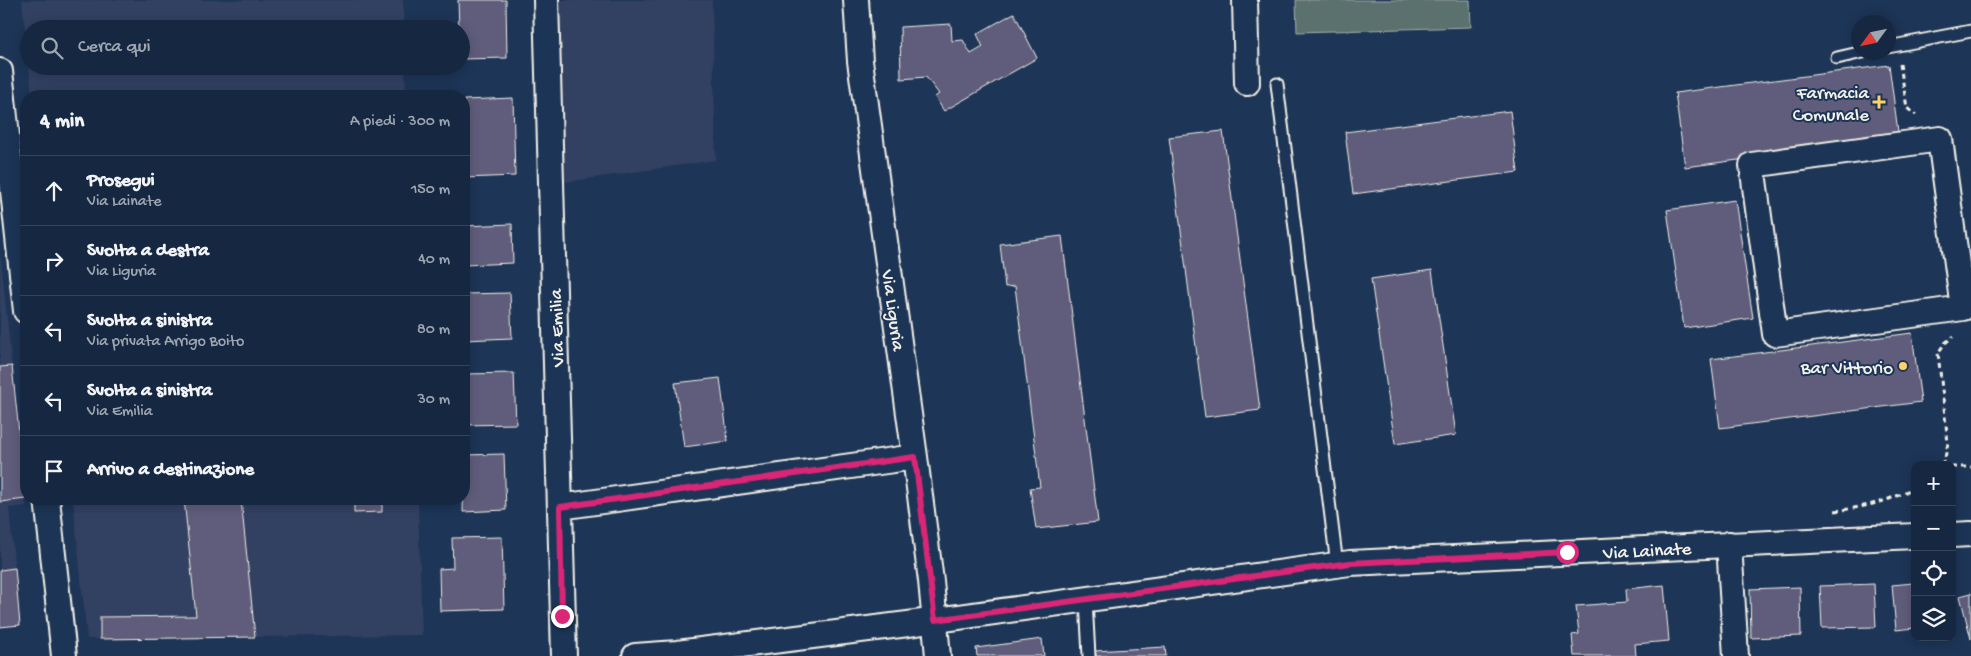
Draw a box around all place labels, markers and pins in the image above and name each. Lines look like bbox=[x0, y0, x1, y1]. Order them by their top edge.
place label: Farmacia Comunale bbox=[1793, 83, 1870, 128]
marker: Farmacia Comunale bbox=[1873, 96, 1885, 108]
place label: Bar Vittorio bbox=[1800, 358, 1893, 381]
marker: Bar Vittorio bbox=[1897, 360, 1909, 372]

